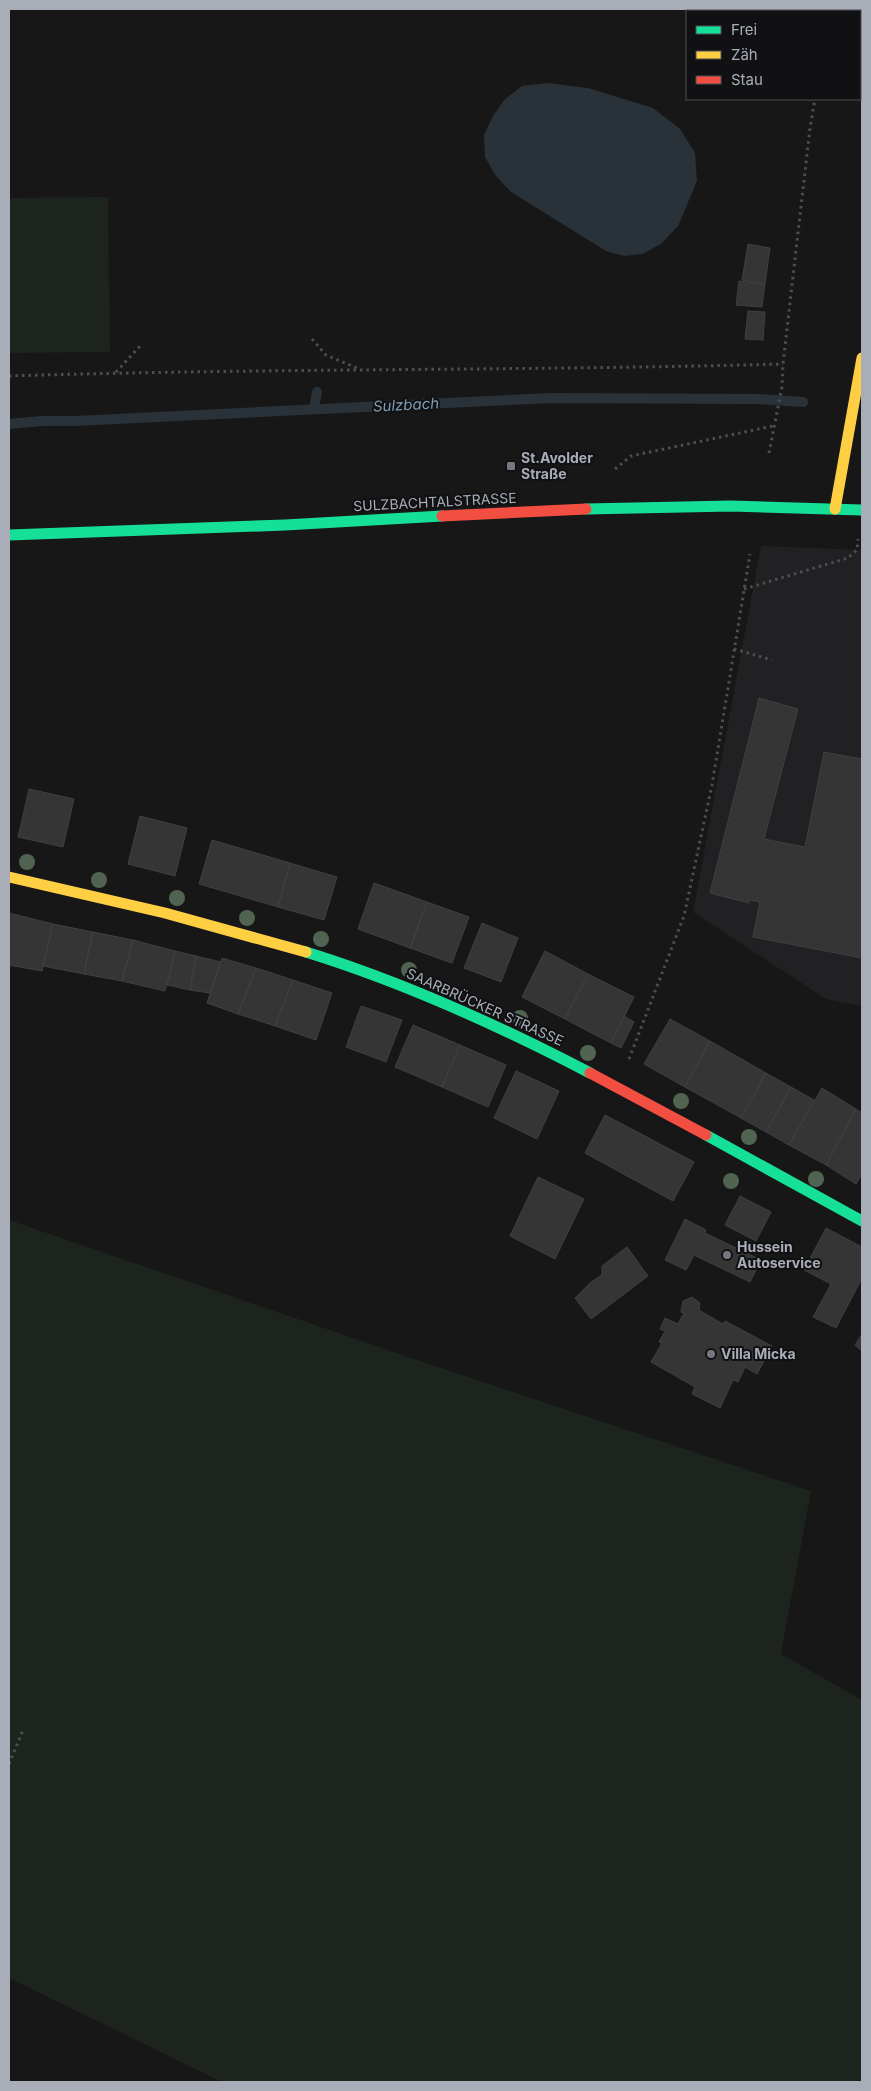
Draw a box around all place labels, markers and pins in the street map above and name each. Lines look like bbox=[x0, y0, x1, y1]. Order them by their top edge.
place label: St.Avolder Straße bbox=[521, 449, 593, 482]
marker: St.Avolder Straße bbox=[505, 460, 517, 472]
place label: Hussein Autoservice bbox=[737, 1238, 821, 1271]
marker: Hussein Autoservice bbox=[721, 1249, 733, 1261]
place label: Villa Micka bbox=[721, 1345, 796, 1362]
marker: Villa Micka bbox=[705, 1348, 717, 1360]

